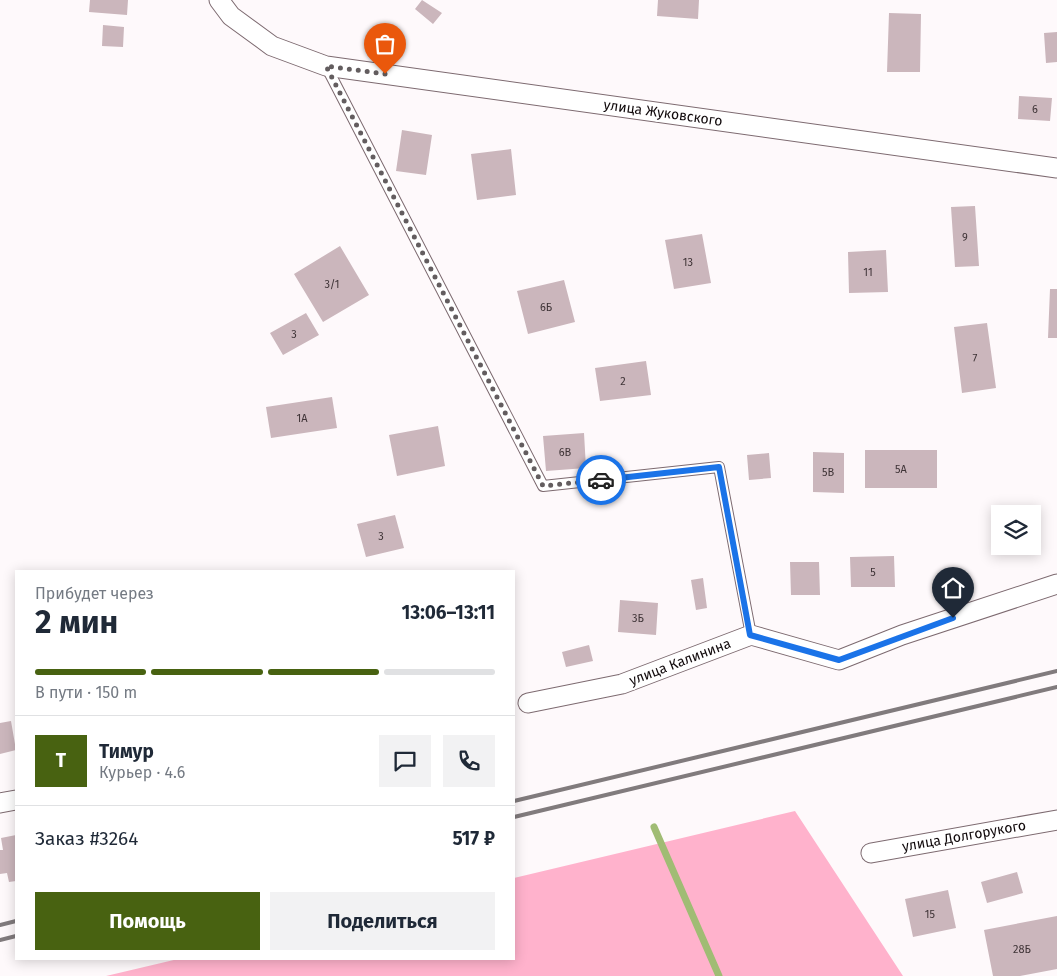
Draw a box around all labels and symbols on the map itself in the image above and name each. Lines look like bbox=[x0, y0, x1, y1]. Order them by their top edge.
pin bbox=[364, 23, 406, 74]
street label: улица Жуковского bbox=[602, 96, 724, 130]
house number: 6 bbox=[1032, 103, 1038, 116]
house number: 9 bbox=[962, 231, 968, 244]
house number: 13 bbox=[683, 256, 693, 269]
house number: 11 bbox=[863, 266, 873, 279]
house number: 3/1 bbox=[324, 278, 340, 291]
house number: 6Б bbox=[540, 301, 553, 314]
house number: 3 bbox=[291, 328, 297, 341]
house number: 7 bbox=[973, 352, 978, 365]
house number: 2 bbox=[620, 375, 626, 388]
house number: 1А bbox=[296, 412, 308, 425]
house number: 6В bbox=[559, 446, 572, 459]
courier bbox=[576, 455, 626, 505]
house number: 5А bbox=[895, 463, 908, 476]
house number: 5В bbox=[822, 466, 834, 479]
house number: 3 bbox=[378, 530, 384, 543]
house number: 5 bbox=[870, 566, 876, 579]
pin bbox=[932, 567, 974, 618]
house number: 3Б bbox=[632, 612, 645, 625]
street label: улица Калинина bbox=[627, 635, 733, 689]
street label: улица Долгорукого bbox=[901, 817, 1027, 855]
house number: 15 bbox=[925, 908, 936, 921]
house number: 28Б bbox=[1013, 943, 1032, 956]

